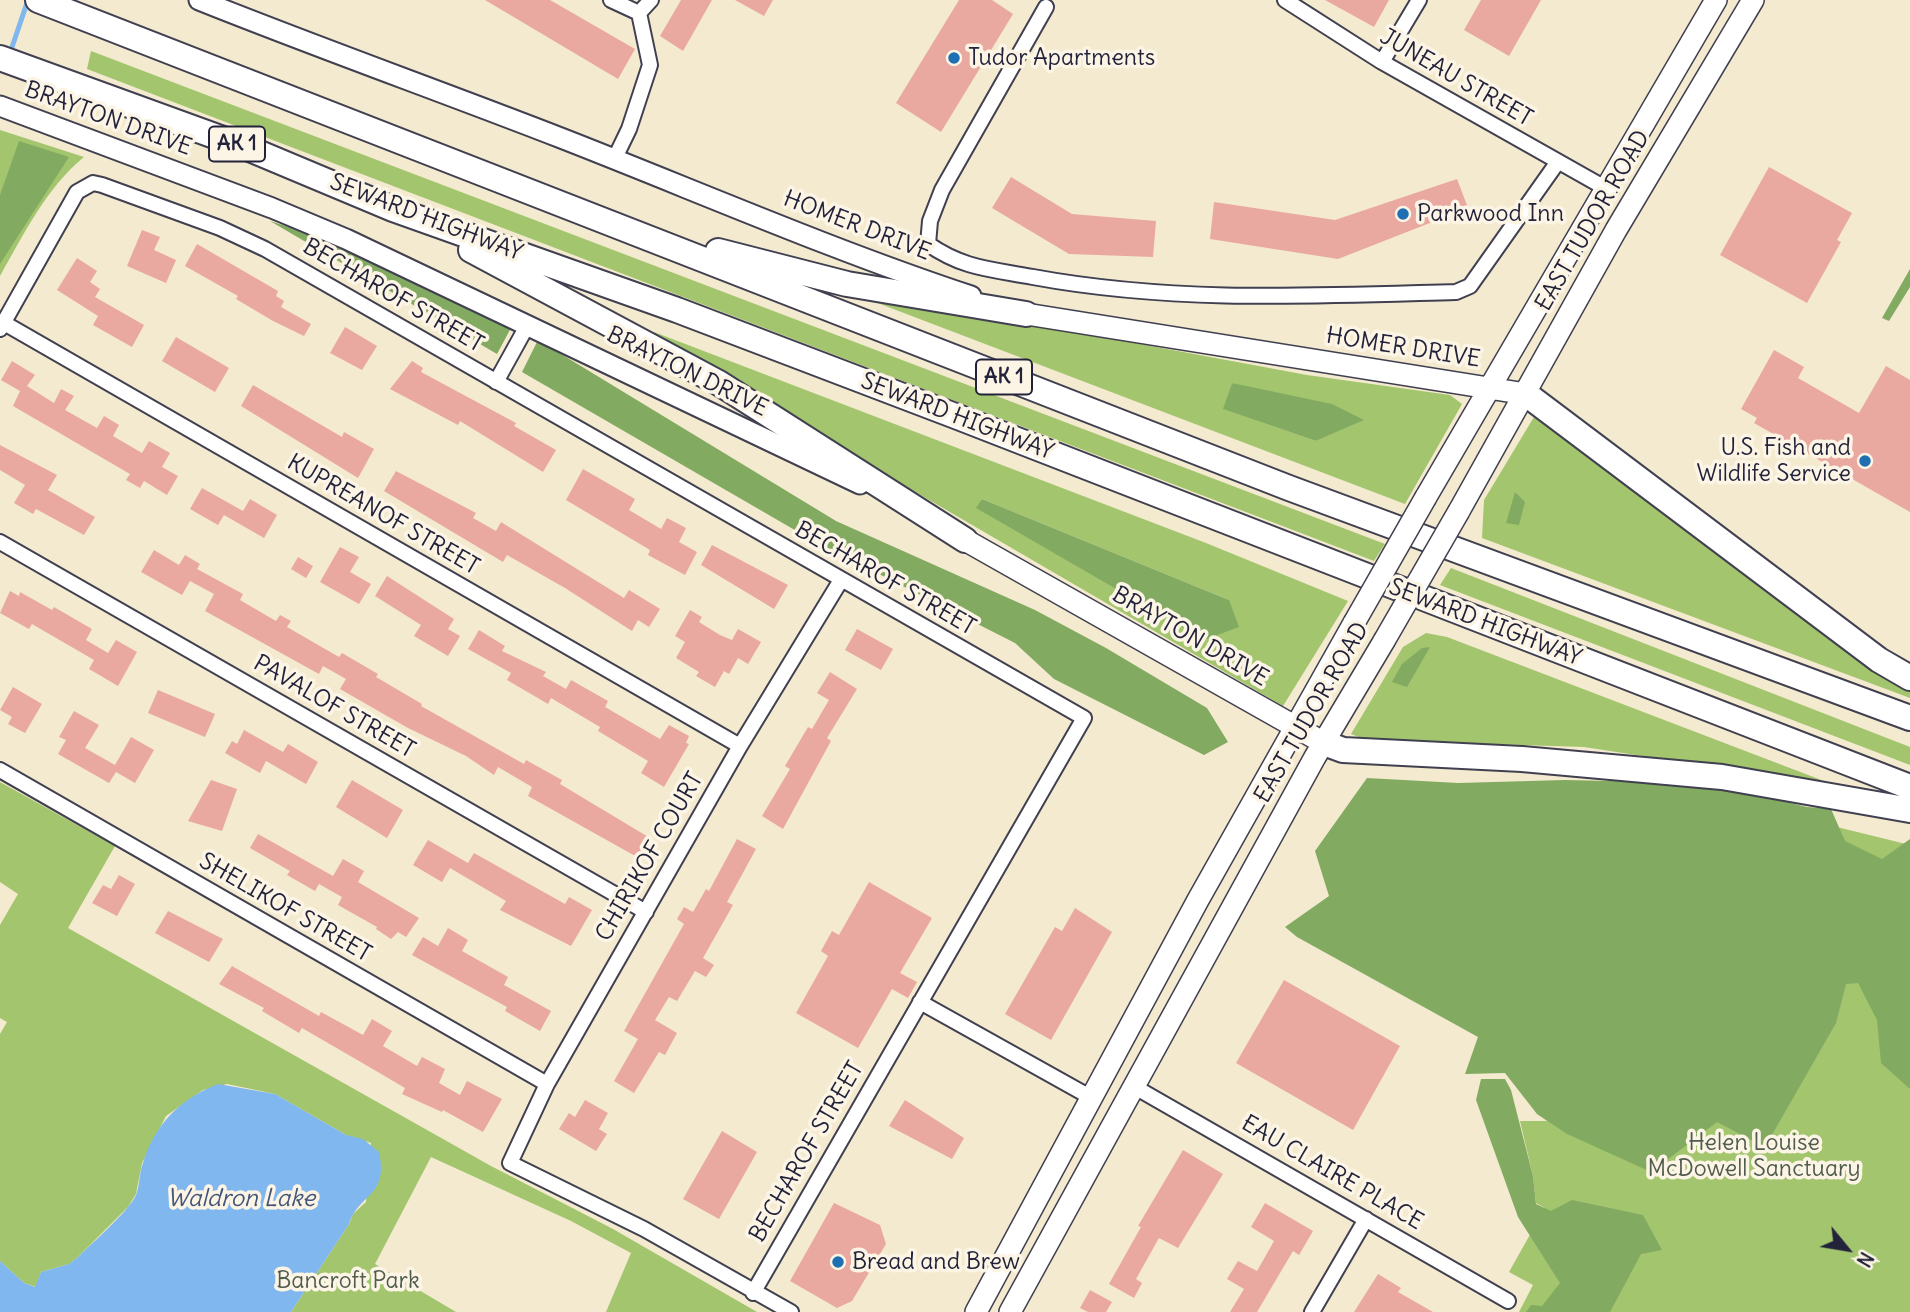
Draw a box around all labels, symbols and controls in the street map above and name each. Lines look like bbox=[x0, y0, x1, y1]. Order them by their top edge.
street label: JUNEAU STREET bbox=[1375, 23, 1537, 133]
place label: Tudor Apartments bbox=[968, 44, 1155, 72]
marker: Tudor Apartments bbox=[946, 50, 962, 66]
street label: BRAYTON DRIVE bbox=[21, 76, 195, 162]
street label: EAST TUDOR ROAD bbox=[1530, 126, 1656, 316]
road number: AK 1 bbox=[209, 127, 265, 162]
street label: SEWARD HIGHWAY bbox=[326, 169, 526, 267]
street label: HOMER DRIVE bbox=[779, 185, 935, 267]
place label: Parkwood Inn bbox=[1417, 200, 1564, 228]
marker: Parkwood Inn bbox=[1395, 206, 1411, 222]
street label: BECHAROF STREET bbox=[298, 233, 488, 359]
street label: BRAYTON DRIVE bbox=[602, 321, 772, 423]
street label: HOMER DRIVE bbox=[1324, 322, 1482, 374]
road number: AK 1 bbox=[976, 360, 1032, 394]
street label: SEWARD HIGHWAY bbox=[857, 368, 1057, 466]
place label: U.S. Fish and Wildlife Service bbox=[1697, 434, 1851, 488]
street label: KUPREANOF STREET bbox=[282, 449, 484, 581]
marker: U.S. Fish and Wildlife Service bbox=[1857, 453, 1873, 469]
street label: BECHAROF STREET bbox=[790, 516, 980, 642]
street label: SEWARD HIGHWAY bbox=[1385, 574, 1585, 672]
street label: BRAYTON DRIVE bbox=[1107, 581, 1273, 693]
street label: EAST TUDOR ROAD bbox=[1249, 618, 1375, 808]
street label: PAVALOF STREET bbox=[248, 650, 420, 764]
street label: CHIRIKOF COURT bbox=[590, 768, 710, 946]
street label: SHELIKOF STREET bbox=[194, 848, 376, 968]
street label: BECHAROF STREET bbox=[744, 1057, 870, 1247]
street label: EAU CLAIRE PLACE bbox=[1236, 1110, 1428, 1236]
park label: Helen Louise McDowell Sanctuary bbox=[1647, 1129, 1861, 1183]
water label: Waldron Lake bbox=[167, 1185, 315, 1213]
north arrow bbox=[1812, 1214, 1882, 1284]
place label: Bread and Brew bbox=[852, 1248, 1020, 1276]
text: N bbox=[1852, 1248, 1879, 1271]
marker: Bread and Brew bbox=[830, 1254, 846, 1270]
park label: Bancroft Park bbox=[276, 1267, 420, 1295]

